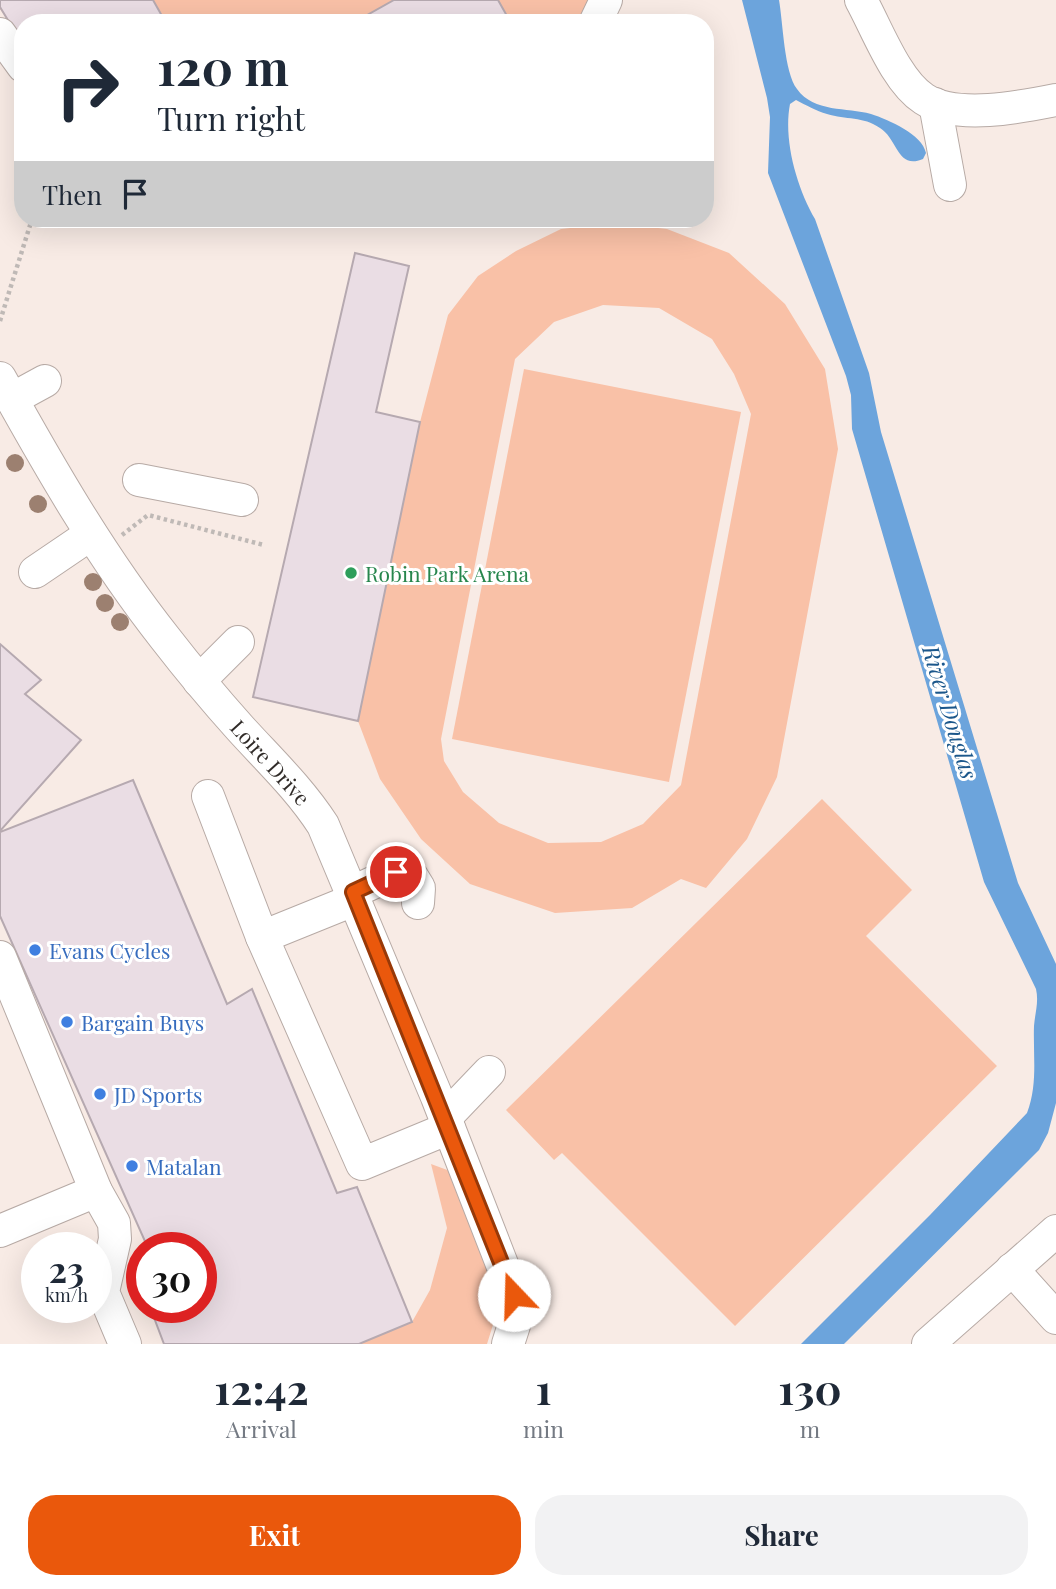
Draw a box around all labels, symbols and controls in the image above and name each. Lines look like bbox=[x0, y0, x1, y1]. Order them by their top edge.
text: 120 m bbox=[157, 33, 289, 98]
icon: right bbox=[42, 42, 133, 133]
text: Turn right bbox=[157, 96, 305, 139]
icon: arrive bbox=[116, 175, 154, 213]
text: Then bbox=[42, 177, 102, 212]
place label: Robin Park Arena bbox=[365, 559, 530, 587]
marker: Robin Park Arena bbox=[343, 565, 359, 581]
water label: River Douglas bbox=[916, 640, 986, 783]
street label: Loire Drive bbox=[225, 713, 317, 811]
pin bbox=[366, 842, 426, 902]
icon: arrive bbox=[377, 853, 415, 891]
place label: Evans Cycles bbox=[49, 936, 170, 964]
marker: Evans Cycles bbox=[27, 942, 43, 958]
place label: Bargain Buys bbox=[81, 1008, 204, 1036]
marker: Bargain Buys bbox=[59, 1014, 75, 1030]
place label: JD Sports bbox=[113, 1080, 202, 1108]
marker: JD Sports bbox=[92, 1086, 108, 1102]
place label: Matalan bbox=[146, 1152, 222, 1180]
marker: Matalan bbox=[124, 1158, 140, 1174]
speed limit sign: 30 bbox=[126, 1232, 217, 1323]
text: 23 bbox=[49, 1245, 84, 1292]
position arrow bbox=[477, 1258, 551, 1332]
text: km/h bbox=[45, 1283, 88, 1307]
text: 12:42 bbox=[214, 1360, 309, 1416]
text: 1 bbox=[535, 1360, 552, 1416]
text: 130 bbox=[778, 1360, 842, 1416]
text: Arrival bbox=[226, 1413, 297, 1444]
text: min bbox=[523, 1413, 564, 1444]
text: m bbox=[800, 1413, 820, 1444]
button: Exit bbox=[28, 1495, 521, 1575]
button: Share bbox=[535, 1495, 1028, 1575]

